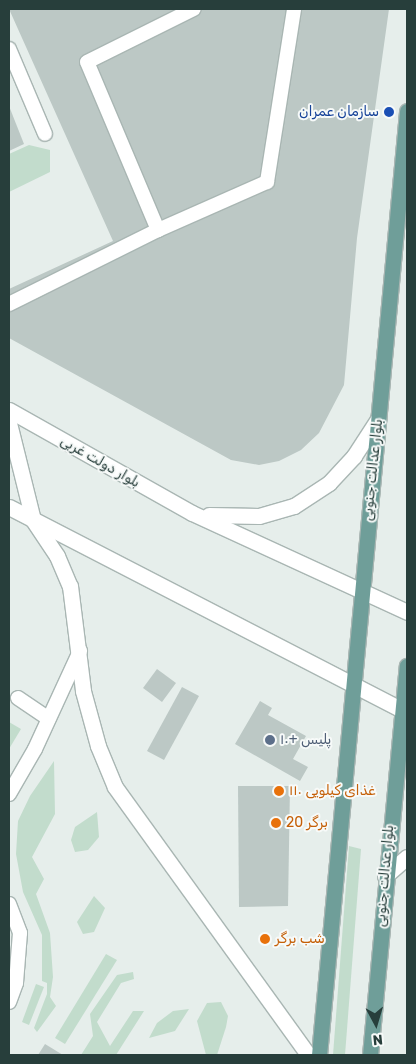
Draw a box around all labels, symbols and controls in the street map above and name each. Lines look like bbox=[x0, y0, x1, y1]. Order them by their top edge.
place label: سازمان عمران bbox=[299, 104, 379, 120]
marker: سازمان عمران bbox=[383, 106, 395, 118]
street label: بلوار عدالت جنوبی bbox=[359, 418, 387, 522]
street label: بلوار دولت غربی bbox=[57, 432, 143, 492]
place label: پلیس +۱۰ bbox=[280, 732, 331, 748]
marker: پلیس +۱۰ bbox=[264, 734, 276, 746]
place label: غذای کیلویی ۱۱۰ bbox=[289, 783, 376, 799]
marker: غذای کیلویی ۱۱۰ bbox=[273, 785, 285, 797]
place label: برگر 20 bbox=[286, 815, 328, 831]
marker: برگر 20 bbox=[270, 817, 282, 829]
street label: بلوار عدالت جنوبی bbox=[372, 824, 398, 928]
place label: شب برگر bbox=[275, 931, 325, 947]
marker: شب برگر bbox=[259, 933, 271, 945]
north arrow bbox=[351, 999, 401, 1049]
text: N bbox=[372, 1030, 384, 1048]

